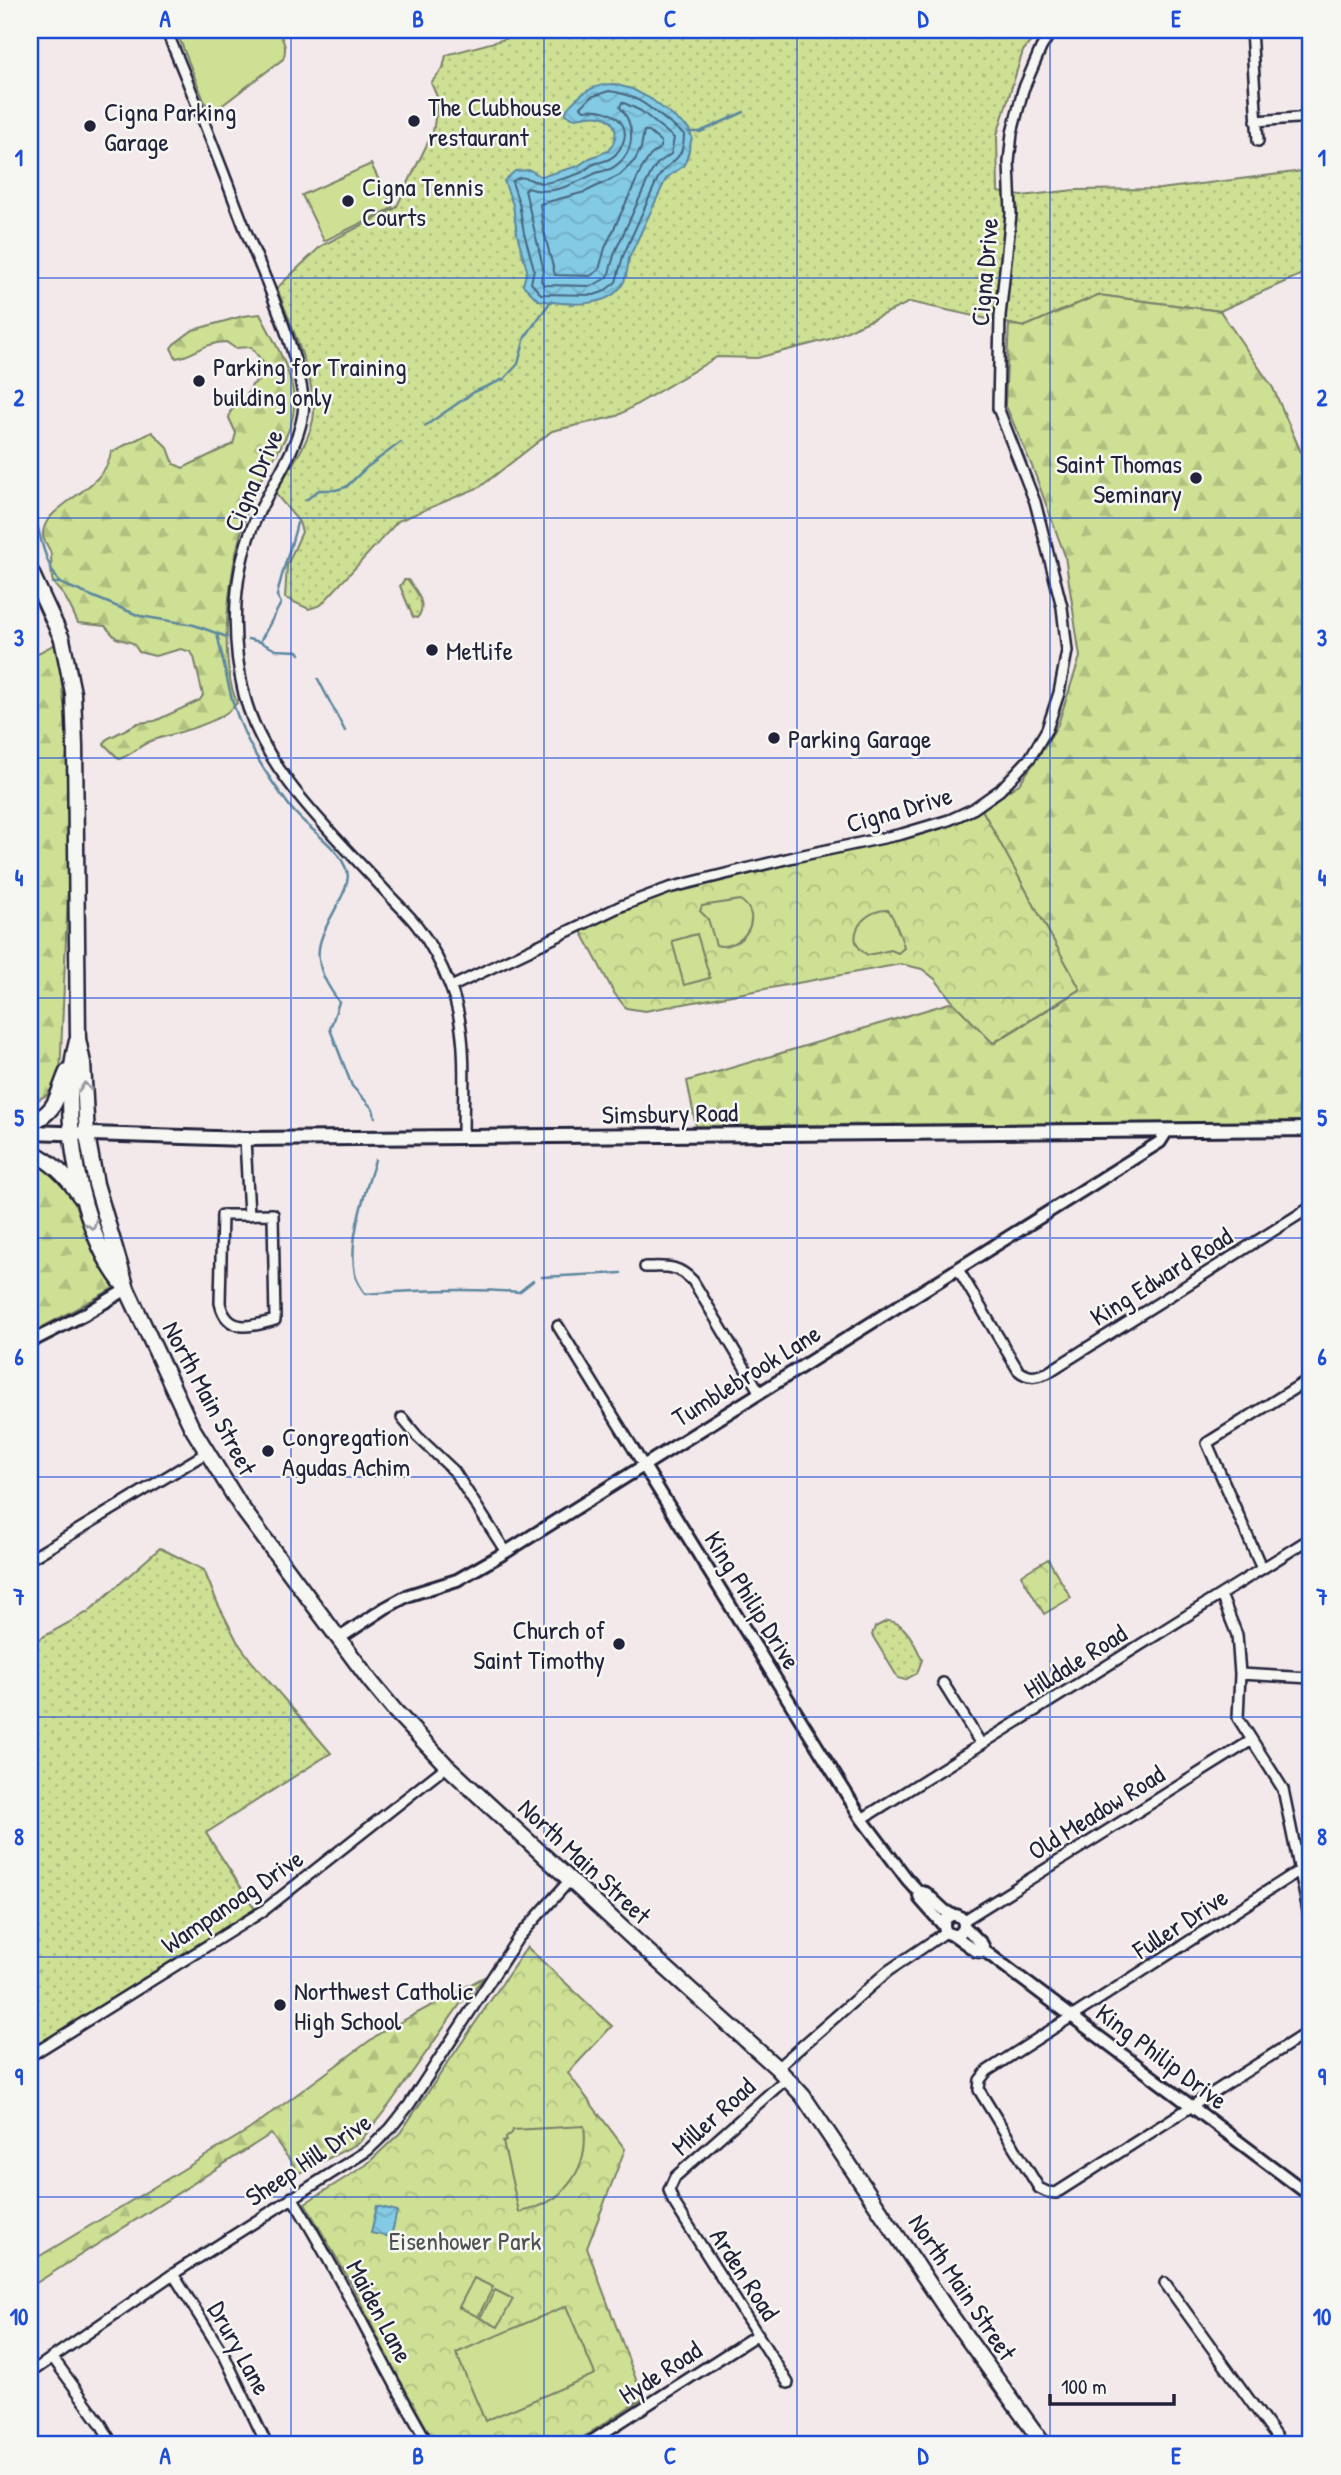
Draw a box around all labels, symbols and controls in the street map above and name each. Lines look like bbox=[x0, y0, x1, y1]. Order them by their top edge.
text: A bbox=[159, 3, 171, 34]
text: B bbox=[412, 3, 424, 34]
text: C bbox=[664, 3, 676, 34]
text: D bbox=[918, 3, 930, 34]
text: E bbox=[1171, 3, 1182, 34]
place label: The Clubhouse restaurant bbox=[428, 89, 562, 154]
place label: Cigna Parking Garage bbox=[104, 94, 236, 159]
marker: The Clubhouse restaurant bbox=[406, 113, 422, 129]
marker: Cigna Parking Garage bbox=[82, 118, 98, 134]
text: 1 bbox=[15, 142, 23, 173]
text: 1 bbox=[1318, 142, 1326, 173]
place label: Cigna Tennis Courts bbox=[362, 169, 483, 234]
marker: Cigna Tennis Courts bbox=[340, 193, 356, 209]
street label: Cigna Drive bbox=[962, 216, 1006, 328]
place label: Parking for Training building only bbox=[213, 349, 407, 414]
marker: Parking for Training building only bbox=[191, 373, 207, 389]
text: 2 bbox=[14, 382, 25, 413]
text: 2 bbox=[1317, 382, 1328, 413]
street label: Cigna Drive bbox=[215, 423, 291, 537]
place label: Saint Thomas Seminary bbox=[1056, 446, 1182, 511]
marker: Saint Thomas Seminary bbox=[1188, 470, 1204, 486]
text: 3 bbox=[14, 622, 24, 653]
text: 3 bbox=[1317, 622, 1327, 653]
place label: Metlife bbox=[446, 633, 513, 668]
marker: Metlife bbox=[424, 642, 440, 658]
place label: Parking Garage bbox=[788, 721, 931, 756]
marker: Parking Garage bbox=[766, 730, 782, 746]
street label: Cigna Drive bbox=[842, 777, 956, 841]
text: 4 bbox=[15, 862, 24, 893]
text: 4 bbox=[1318, 862, 1327, 893]
one-way arrow bbox=[78, 1081, 93, 1092]
street label: Simsbury Road bbox=[602, 1094, 738, 1132]
text: 5 bbox=[14, 1102, 24, 1133]
text: 5 bbox=[1317, 1102, 1327, 1133]
one-way arrow bbox=[84, 1218, 98, 1230]
street label: King Edward Road bbox=[1083, 1218, 1239, 1334]
street label: North Main Street bbox=[155, 1315, 266, 1482]
street label: Tumblebrook Lane bbox=[665, 1315, 827, 1435]
text: 6 bbox=[14, 1341, 24, 1372]
text: 6 bbox=[1317, 1341, 1327, 1372]
place label: Congregation Agudas Achim bbox=[282, 1419, 410, 1484]
marker: Congregation Agudas Achim bbox=[260, 1443, 276, 1459]
street label: King Philip Drive bbox=[697, 1524, 809, 1676]
text: 7 bbox=[12, 1581, 25, 1612]
text: 7 bbox=[1315, 1581, 1328, 1612]
place label: Church of Saint Timothy bbox=[473, 1612, 606, 1677]
street label: Hilldale Road bbox=[1017, 1616, 1133, 1706]
marker: Church of Saint Timothy bbox=[611, 1636, 627, 1652]
street label: Old Meadow Road bbox=[1021, 1756, 1171, 1868]
street label: North Main Street bbox=[511, 1790, 660, 1932]
text: 8 bbox=[14, 1821, 24, 1852]
text: 8 bbox=[1317, 1821, 1327, 1852]
street label: Wampanoag Drive bbox=[154, 1841, 310, 1961]
street label: Fuller Drive bbox=[1125, 1879, 1234, 1967]
place label: Northwest Catholic High School bbox=[294, 1973, 473, 2038]
street label: King Philip Drive bbox=[1089, 1995, 1235, 2117]
marker: Northwest Catholic High School bbox=[272, 1997, 288, 2013]
text: 9 bbox=[15, 2061, 24, 2092]
text: 9 bbox=[1318, 2061, 1327, 2092]
street label: Miller Road bbox=[664, 2069, 762, 2163]
street label: Sheep Hill Drive bbox=[238, 2104, 378, 2214]
street label: North Main Street bbox=[901, 2207, 1026, 2368]
street label: Arden Road bbox=[702, 2221, 788, 2327]
park label: Eisenhower Park bbox=[389, 2223, 542, 2258]
street label: Maiden Lane bbox=[338, 2253, 422, 2369]
street label: Drury Lane bbox=[200, 2295, 280, 2401]
text: 10 bbox=[10, 2301, 28, 2332]
text: 10 bbox=[1313, 2301, 1331, 2332]
street label: Hyde Road bbox=[612, 2332, 708, 2412]
scale bar bbox=[1050, 2363, 1175, 2407]
text: 100 m bbox=[1061, 2372, 1107, 2401]
text: A bbox=[159, 2440, 171, 2471]
text: B bbox=[412, 2440, 424, 2471]
text: C bbox=[664, 2440, 676, 2471]
text: D bbox=[918, 2440, 930, 2471]
text: E bbox=[1171, 2440, 1182, 2471]

